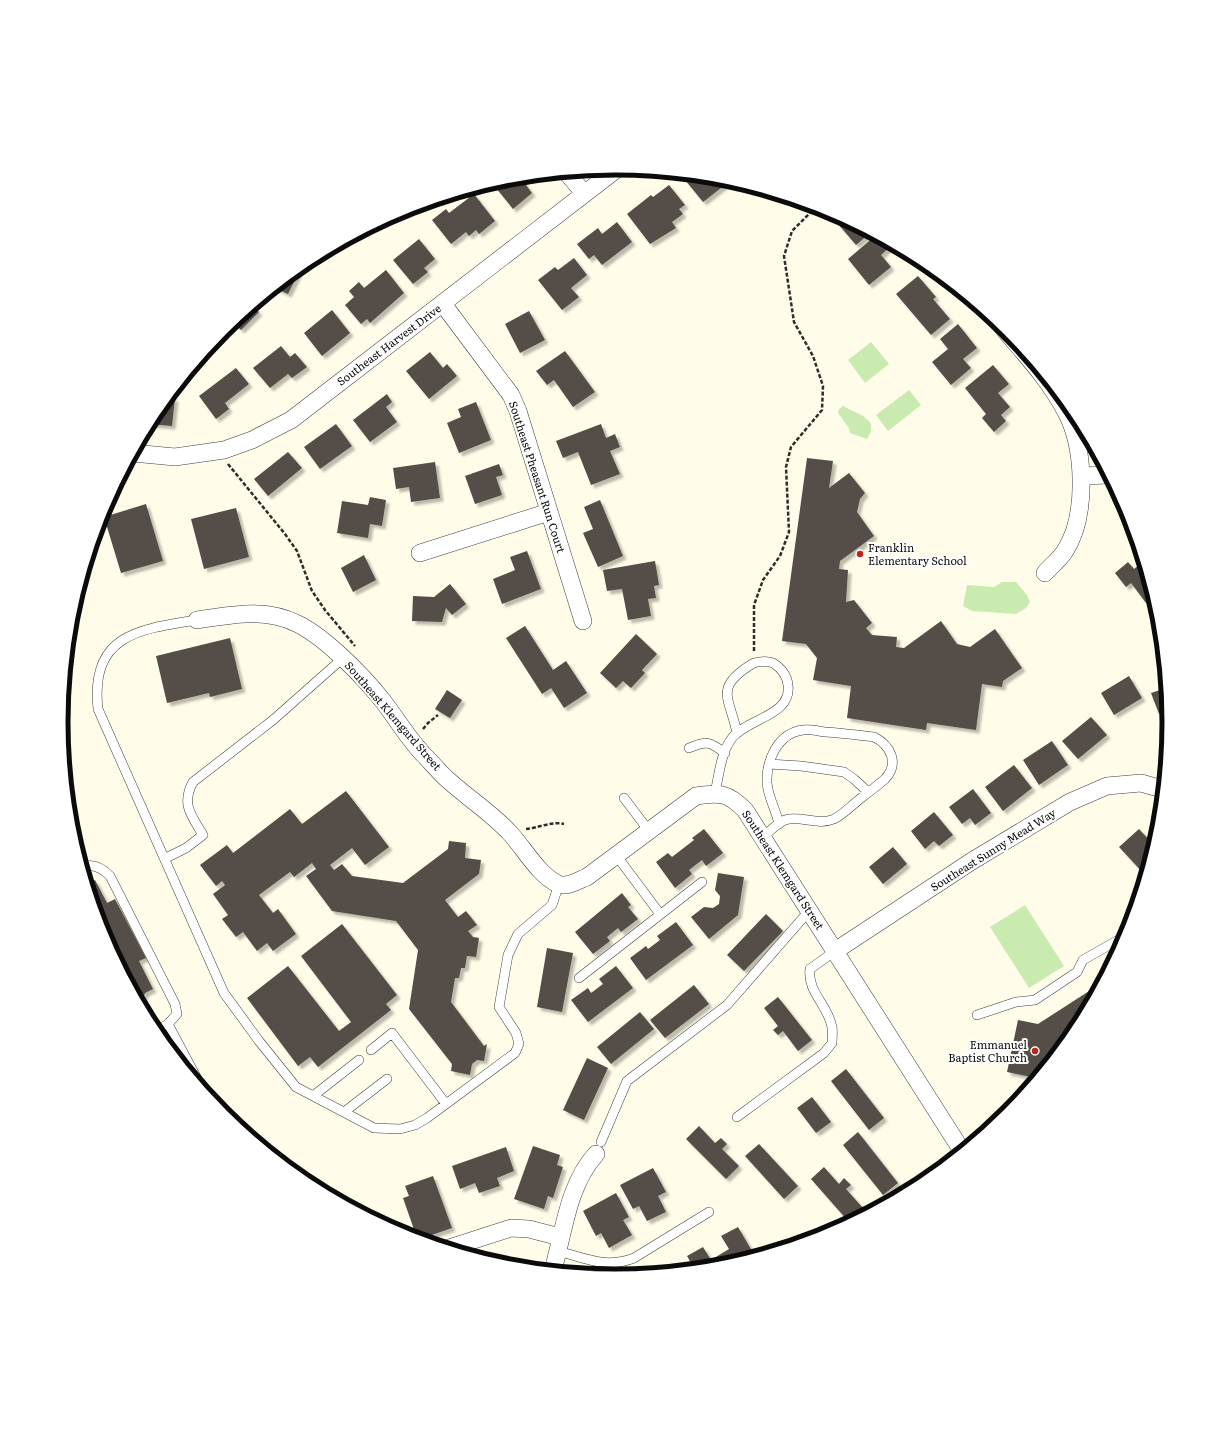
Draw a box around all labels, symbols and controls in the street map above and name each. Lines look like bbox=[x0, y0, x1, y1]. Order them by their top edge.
street label: Southeast Harvest Drive bbox=[333, 300, 444, 389]
street label: Southeast Pheasant Run Court bbox=[506, 399, 570, 555]
place label: Franklin Elementary School bbox=[868, 539, 967, 568]
marker: Franklin Elementary School bbox=[855, 549, 865, 559]
street label: Southeast Klemgard Street bbox=[342, 657, 446, 774]
street label: Southeast Sunny Mead Way bbox=[927, 804, 1059, 894]
street label: Southeast Klemgard Street bbox=[739, 806, 829, 933]
place label: Emmanuel Baptist Church bbox=[948, 1036, 1027, 1065]
marker: Emmanuel Baptist Church bbox=[1030, 1046, 1040, 1056]

